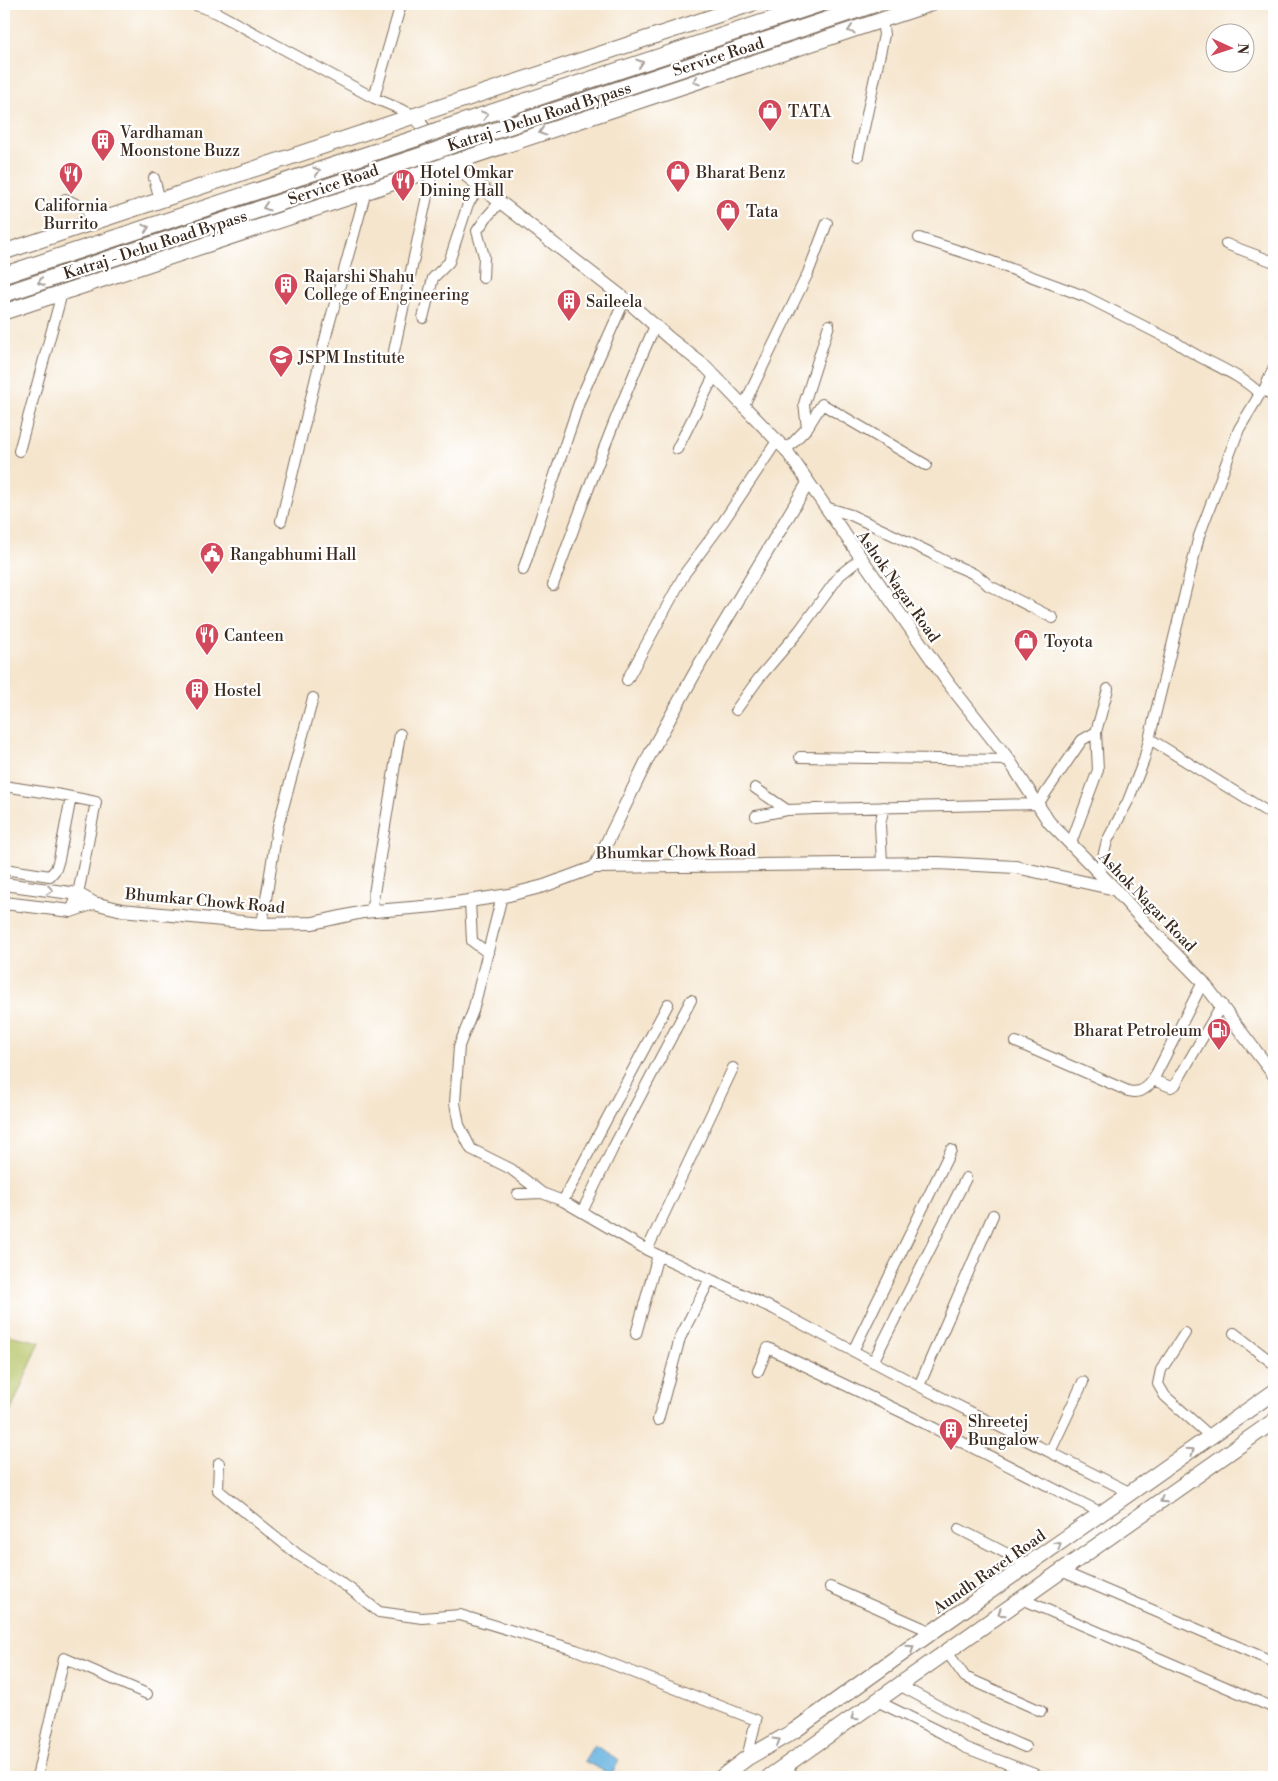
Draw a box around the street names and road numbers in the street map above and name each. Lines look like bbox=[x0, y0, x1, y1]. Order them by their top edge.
street label: Service Road bbox=[670, 33, 766, 81]
street label: Katraj - Dehu Road Bypass bbox=[445, 78, 634, 156]
street label: Service Road bbox=[285, 160, 381, 210]
street label: Katraj - Dehu Road Bypass bbox=[61, 206, 250, 284]
street label: Ashok Nagar Road bbox=[852, 526, 944, 646]
street label: Bhumkar Chowk Road bbox=[595, 841, 756, 863]
street label: Ashok Nagar Road bbox=[1094, 847, 1200, 956]
street label: Bhumkar Chowk Road bbox=[123, 884, 286, 918]
street label: Aundh Ravet Road bbox=[929, 1526, 1050, 1619]

